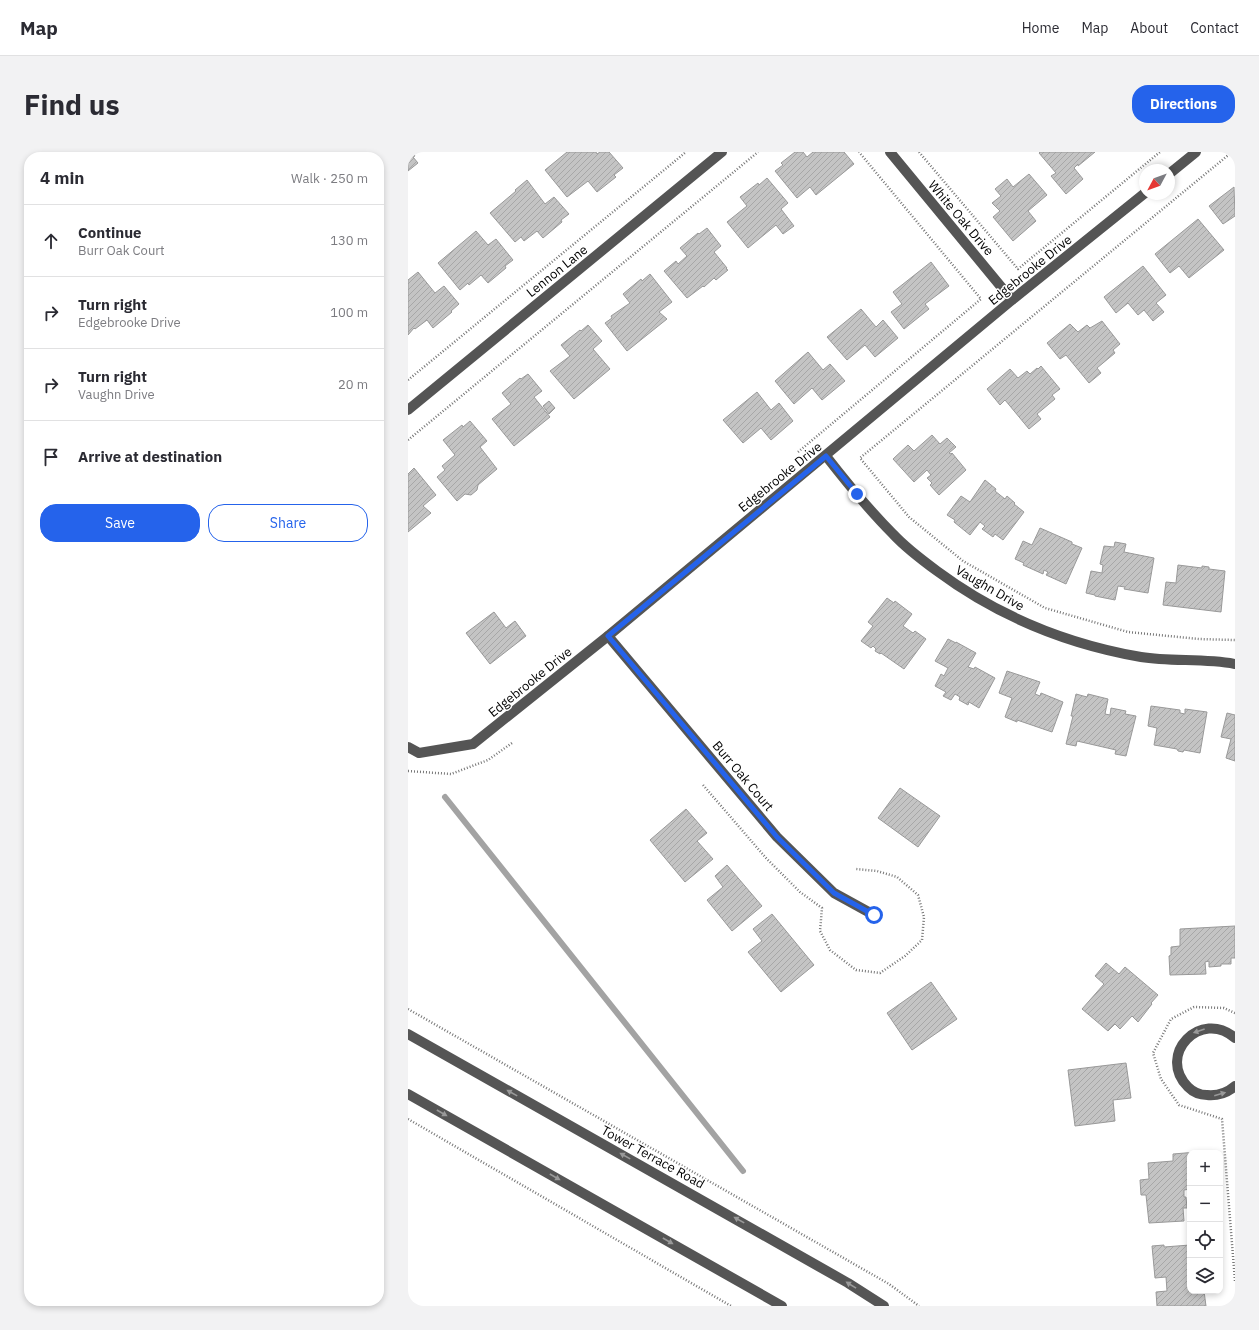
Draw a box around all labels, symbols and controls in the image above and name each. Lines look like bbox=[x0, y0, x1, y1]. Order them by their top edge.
text: Map bbox=[20, 16, 58, 40]
text: Home bbox=[1022, 19, 1059, 37]
text: Map bbox=[1081, 19, 1108, 37]
text: About bbox=[1130, 19, 1168, 37]
text: Contact bbox=[1190, 19, 1239, 37]
button: Directions bbox=[1132, 85, 1235, 123]
text: Find us bbox=[24, 86, 120, 123]
north arrow bbox=[1139, 164, 1175, 200]
text: 4 min bbox=[40, 167, 84, 189]
text: Walk · 250 m bbox=[291, 170, 368, 187]
street label: White Oak Drive bbox=[925, 177, 997, 259]
text: Continue bbox=[78, 223, 142, 242]
icon: ahead bbox=[40, 230, 62, 252]
street label: Edgebrooke Drive bbox=[985, 231, 1075, 309]
text: 130 m bbox=[330, 232, 368, 249]
street label: Lennon Lane bbox=[523, 241, 591, 301]
text: Burr Oak Court bbox=[78, 242, 165, 259]
text: Turn right bbox=[78, 295, 147, 314]
icon: right bbox=[40, 302, 62, 324]
text: 100 m bbox=[330, 304, 368, 321]
text: Edgebrooke Drive bbox=[78, 314, 181, 331]
text: Turn right bbox=[78, 367, 147, 386]
icon: right bbox=[40, 374, 62, 396]
text: 20 m bbox=[338, 376, 368, 393]
text: Vaughn Drive bbox=[78, 386, 155, 403]
street label: Edgebrooke Drive bbox=[735, 438, 825, 516]
icon: arrive bbox=[40, 446, 62, 468]
text: Arrive at destination bbox=[78, 447, 222, 466]
route end bbox=[848, 485, 866, 503]
button: Save bbox=[40, 504, 200, 542]
button: Share bbox=[208, 504, 368, 542]
street label: Vaughn Drive bbox=[953, 561, 1027, 615]
street label: Edgebrooke Drive bbox=[485, 643, 575, 721]
street label: Burr Oak Court bbox=[709, 737, 777, 815]
route start bbox=[865, 906, 883, 924]
one-way arrow bbox=[1193, 1028, 1205, 1034]
one-way arrow bbox=[506, 1089, 518, 1096]
one-way arrow bbox=[1214, 1091, 1226, 1097]
one-way arrow bbox=[436, 1110, 448, 1117]
street label: Tower Terrace Road bbox=[598, 1122, 708, 1192]
map controls bbox=[1187, 1150, 1223, 1294]
button: + bbox=[1187, 1150, 1223, 1186]
one-way arrow bbox=[619, 1153, 631, 1160]
one-way arrow bbox=[549, 1174, 561, 1181]
button: − bbox=[1187, 1186, 1223, 1222]
one-way arrow bbox=[733, 1217, 744, 1224]
button: locate bbox=[1187, 1222, 1223, 1258]
one-way arrow bbox=[662, 1238, 674, 1245]
button: layers bbox=[1187, 1258, 1223, 1294]
one-way arrow bbox=[846, 1281, 857, 1289]

